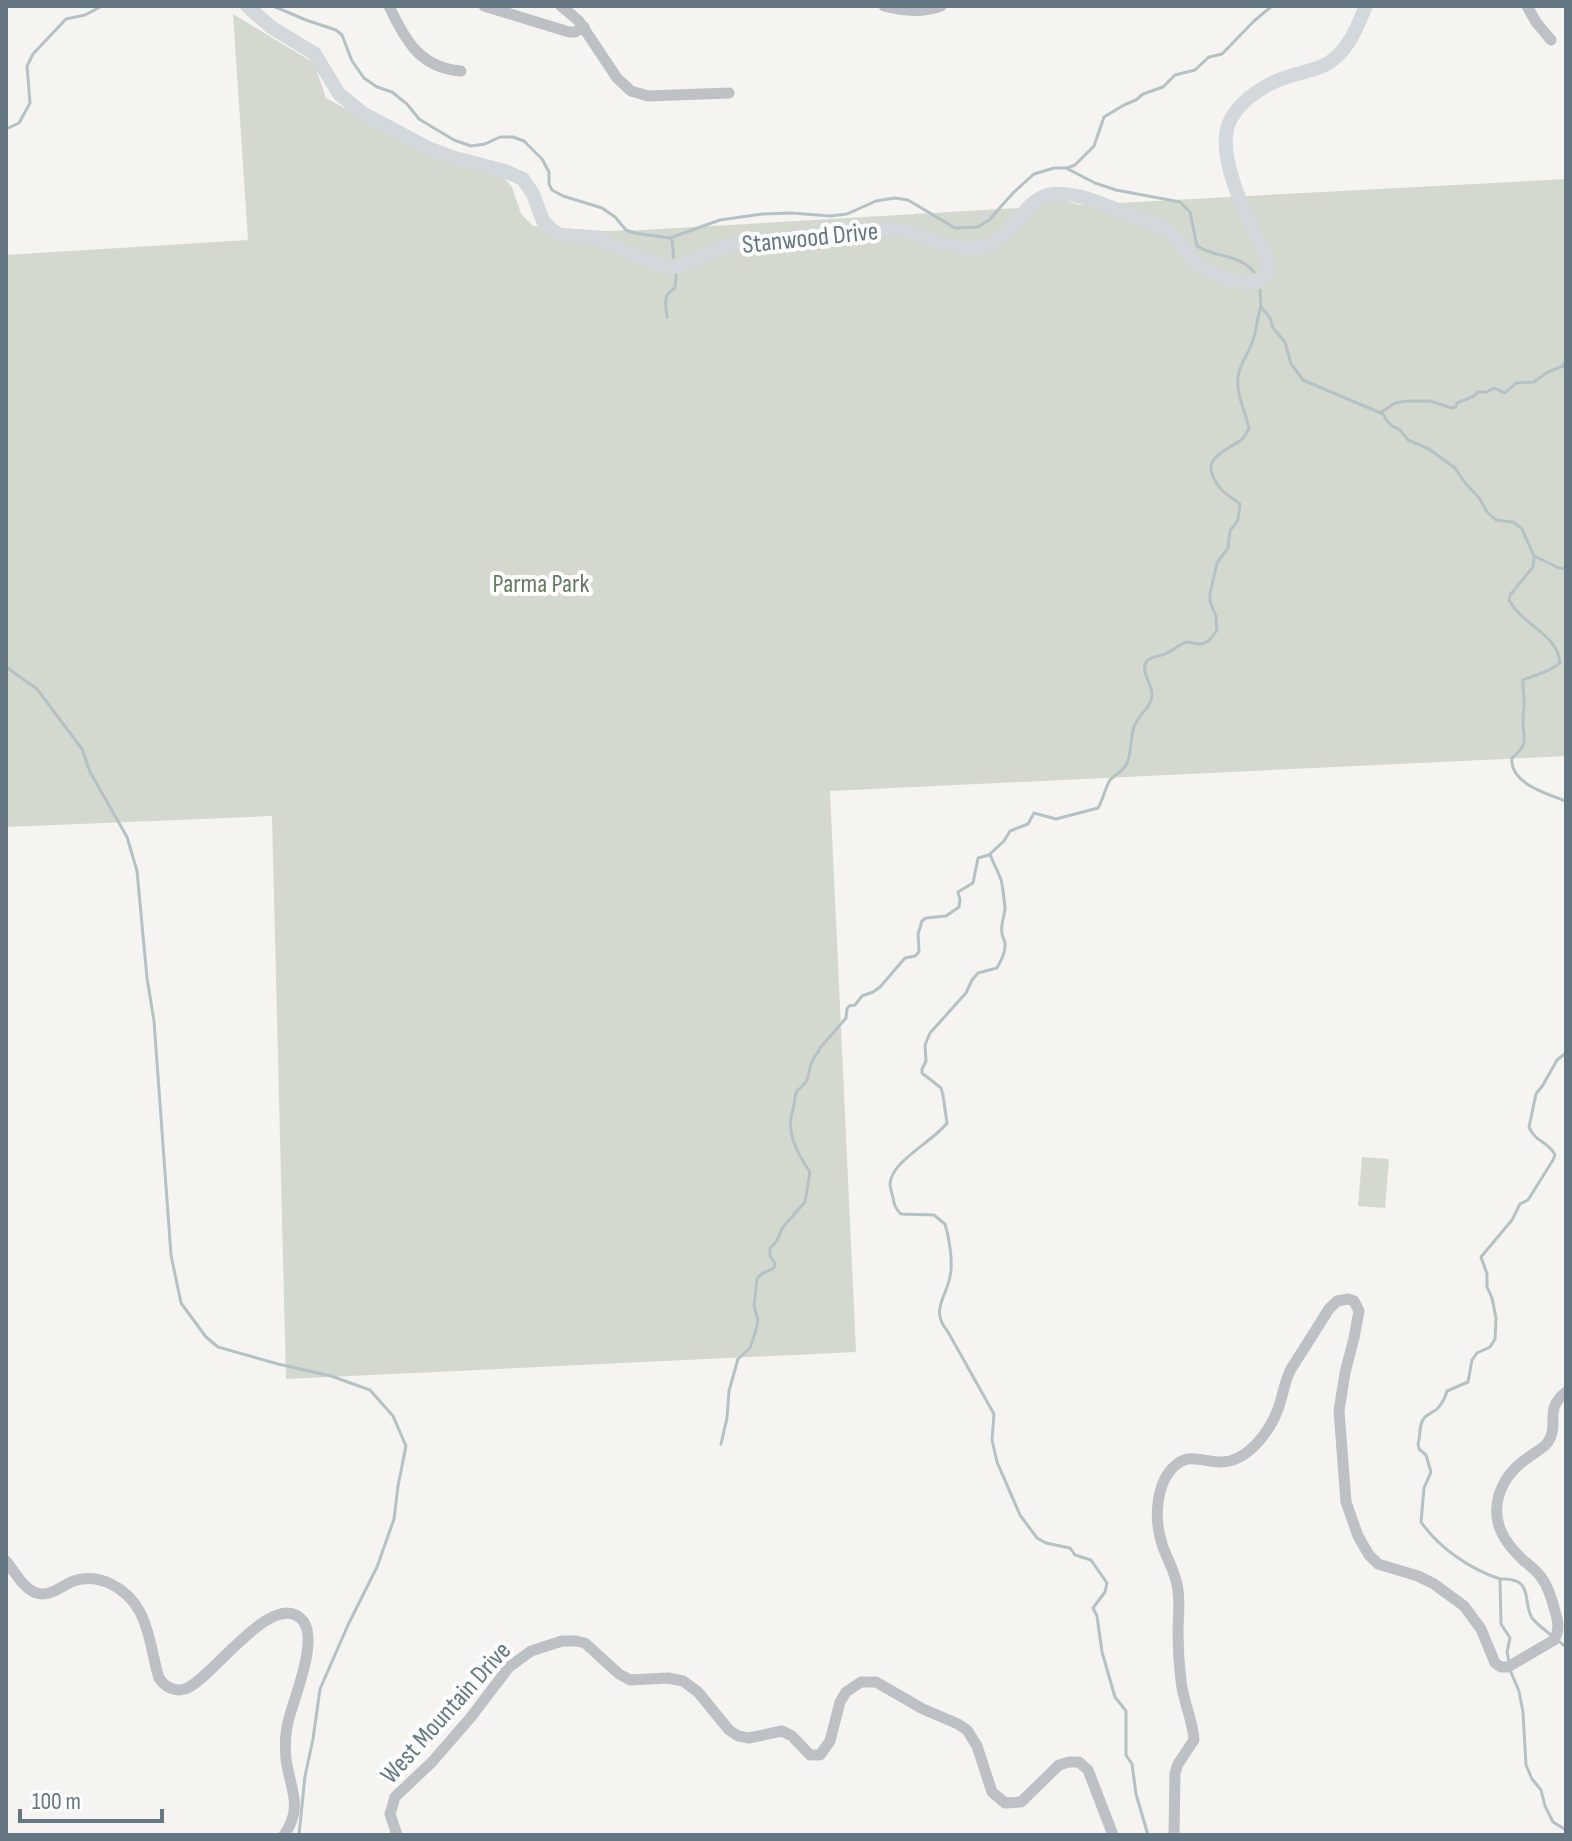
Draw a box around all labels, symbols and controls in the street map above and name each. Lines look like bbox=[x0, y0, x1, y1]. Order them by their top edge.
street label: Stanwood Drive bbox=[741, 216, 880, 261]
park label: Parma Park bbox=[493, 569, 590, 600]
street label: West Mountain Drive bbox=[374, 1636, 518, 1790]
scale bar bbox=[20, 1773, 162, 1823]
text: 100 m bbox=[32, 1787, 81, 1816]

